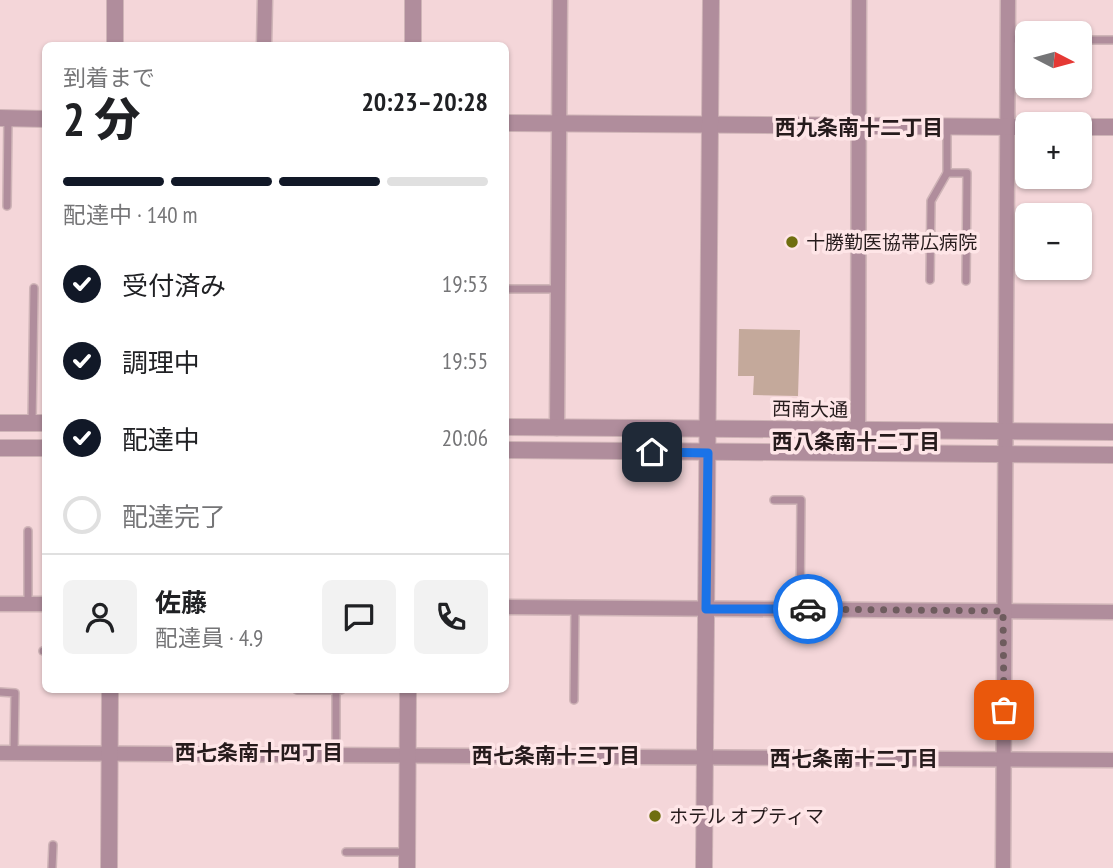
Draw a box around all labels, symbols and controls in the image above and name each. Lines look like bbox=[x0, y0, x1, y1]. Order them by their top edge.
north arrow bbox=[1015, 21, 1092, 98]
map controls bbox=[1015, 21, 1092, 280]
text: 到着まで bbox=[63, 63, 155, 92]
text: 20:23–20:28 bbox=[361, 85, 488, 118]
text: 2 分 bbox=[63, 89, 140, 149]
button: + bbox=[1015, 112, 1092, 189]
district label: 西九条南十二丁目 bbox=[775, 114, 943, 141]
text: 配達中 · 140 m bbox=[63, 200, 198, 229]
button: − bbox=[1015, 203, 1092, 280]
place label: 十勝勤医協帯広病院 bbox=[806, 230, 977, 254]
marker: 十勝勤医協帯広病院 bbox=[784, 234, 800, 250]
icon: check bbox=[63, 265, 101, 303]
text: 受付済み bbox=[122, 269, 226, 302]
text: 19:53 bbox=[442, 269, 488, 298]
icon: check bbox=[63, 342, 101, 380]
text: 調理中 bbox=[122, 346, 200, 379]
text: 19:55 bbox=[442, 346, 488, 375]
street label: 西南大通 bbox=[772, 396, 848, 422]
icon: check bbox=[63, 419, 101, 457]
pin bbox=[622, 422, 682, 482]
text: 配達中 bbox=[122, 423, 200, 456]
text: 20:06 bbox=[442, 423, 488, 452]
district label: 西八条南十二丁目 bbox=[772, 428, 940, 455]
icon: home bbox=[633, 433, 671, 471]
text: 配達完了 bbox=[122, 500, 226, 533]
courier bbox=[773, 574, 843, 644]
button: person bbox=[63, 580, 137, 654]
button: chat bbox=[322, 580, 396, 654]
button: phone bbox=[414, 580, 488, 654]
text: 佐藤 bbox=[155, 586, 207, 619]
icon: car bbox=[789, 590, 827, 628]
text: 配達員 · 4.9 bbox=[155, 623, 263, 652]
pin bbox=[974, 680, 1034, 740]
icon: bag bbox=[985, 691, 1023, 729]
district label: 西七条南十四丁目 bbox=[175, 739, 343, 766]
district label: 西七条南十三丁目 bbox=[472, 742, 640, 769]
district label: 西七条南十二丁目 bbox=[770, 745, 938, 772]
place label: ホテル オプティマ bbox=[669, 804, 824, 828]
marker: ホテル オプティマ bbox=[647, 808, 663, 824]

